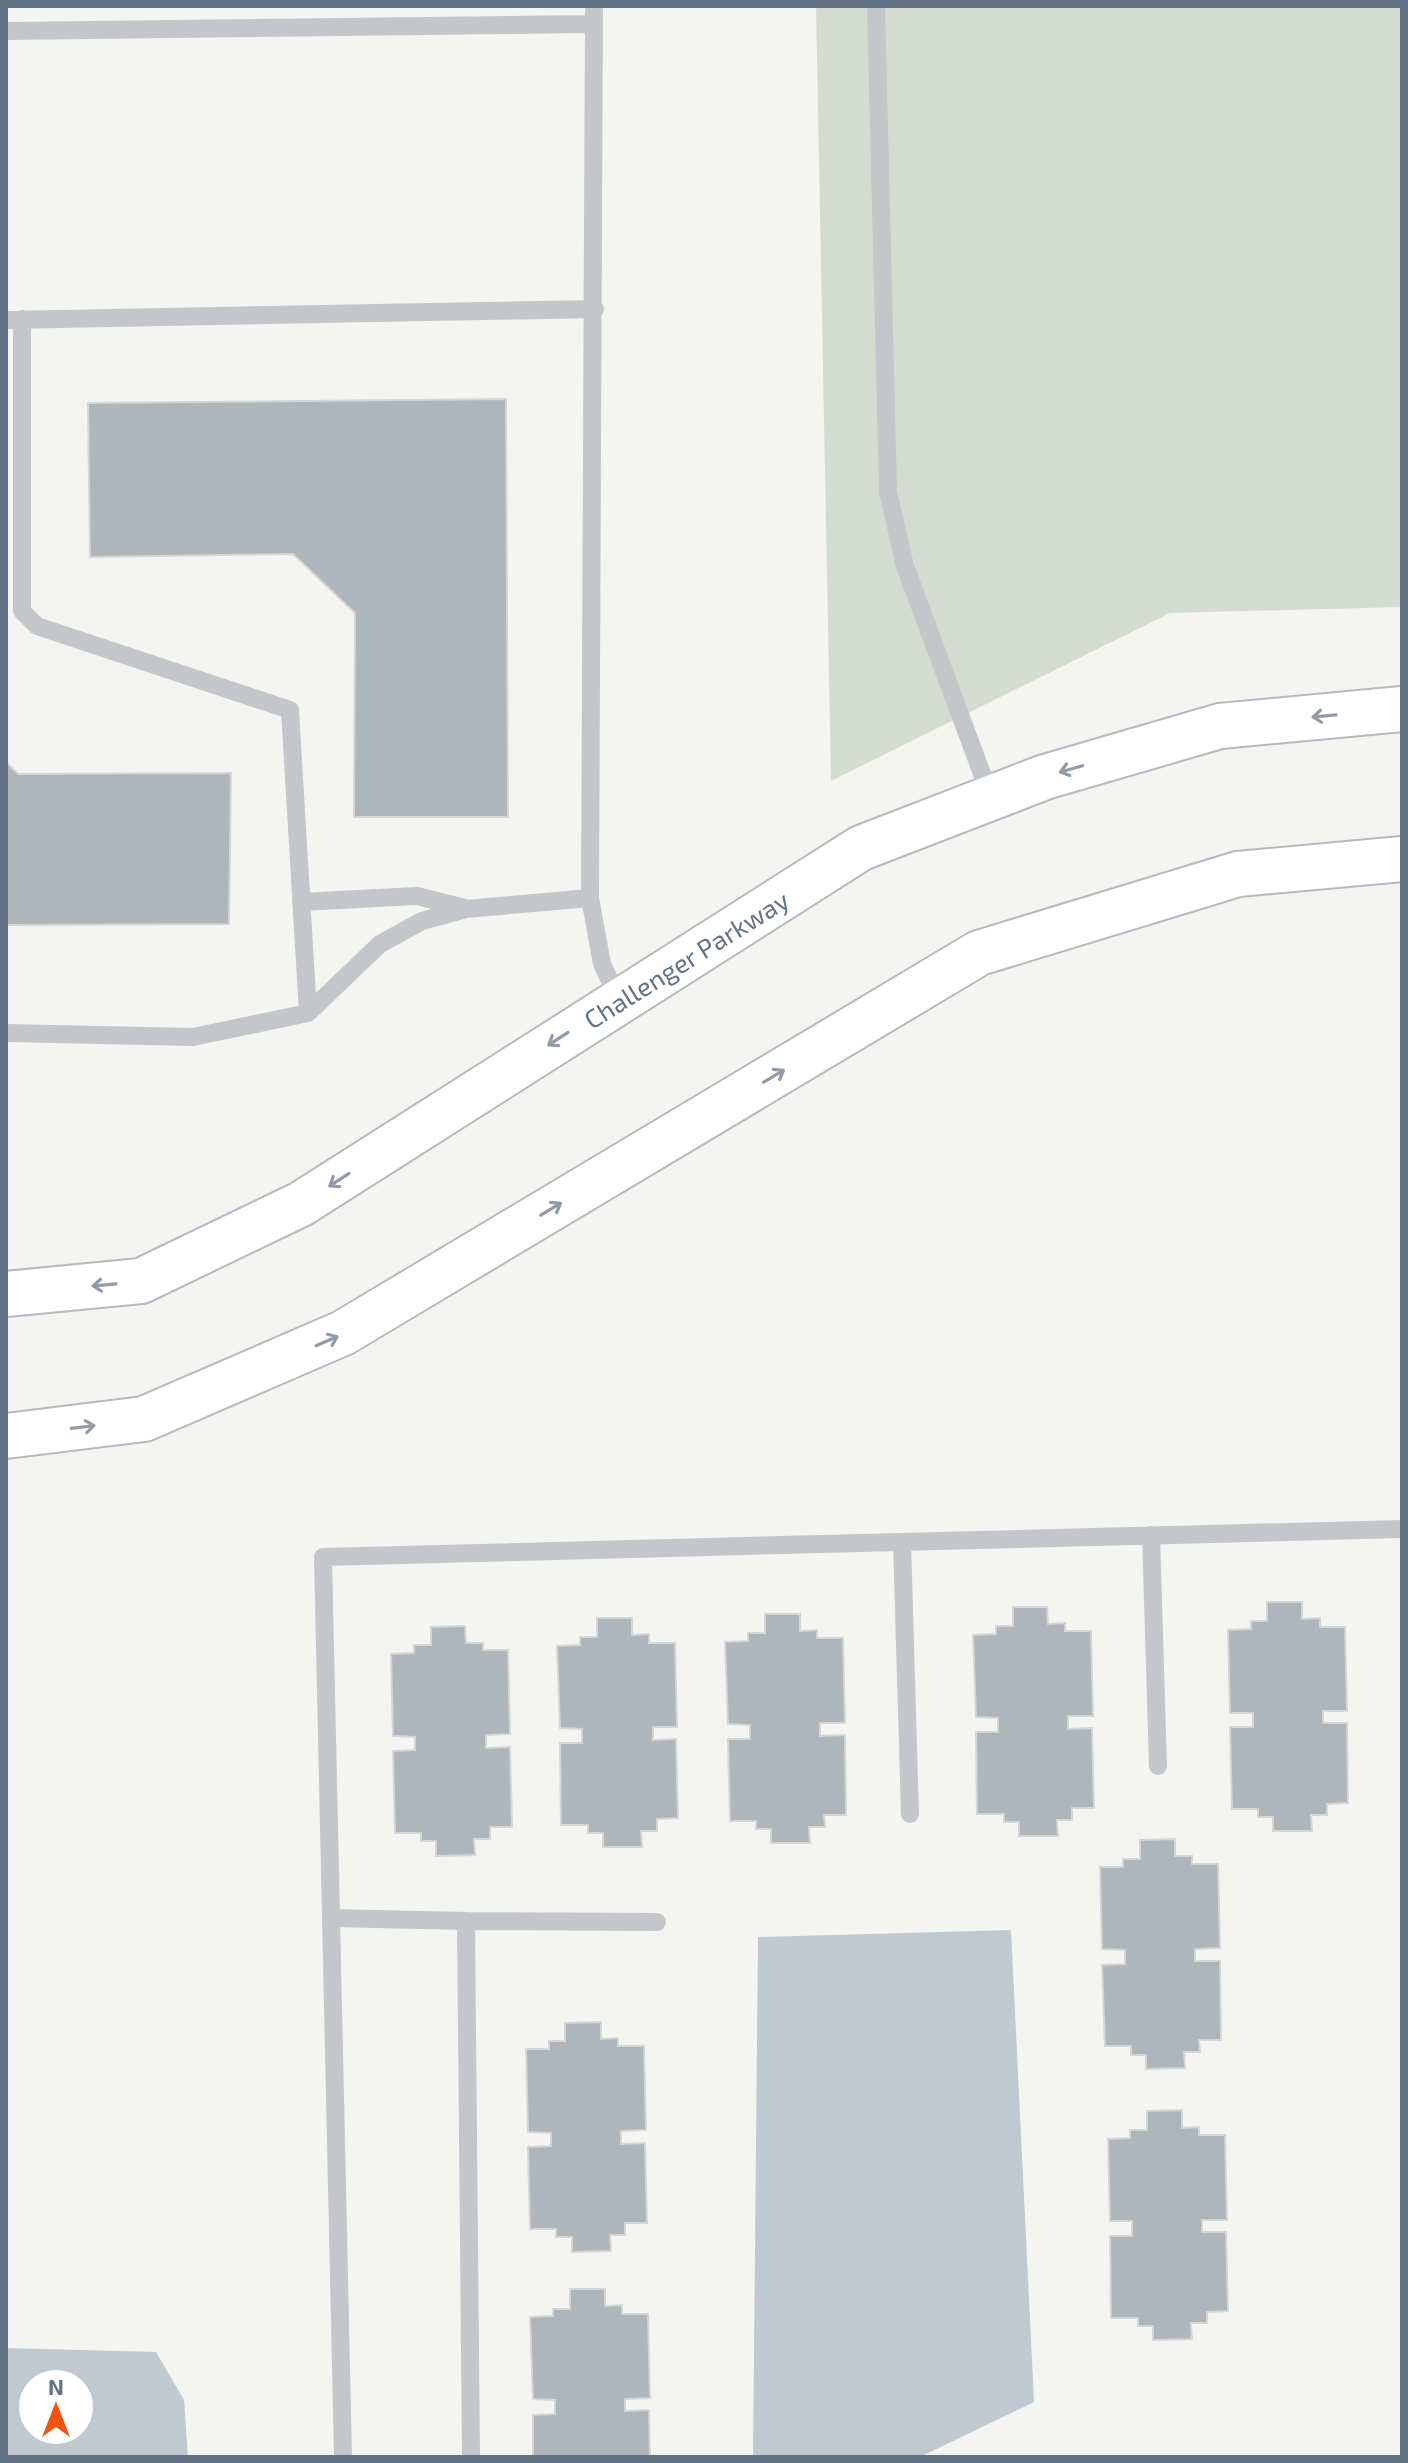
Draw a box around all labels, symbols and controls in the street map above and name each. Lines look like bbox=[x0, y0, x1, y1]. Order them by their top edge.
one-way arrow bbox=[1311, 709, 1338, 724]
one-way arrow bbox=[1059, 762, 1085, 777]
street label: Challenger Parkway bbox=[578, 883, 794, 1034]
one-way arrow bbox=[547, 1032, 570, 1048]
one-way arrow bbox=[762, 1068, 785, 1084]
one-way arrow bbox=[328, 1172, 351, 1188]
one-way arrow bbox=[539, 1201, 562, 1217]
one-way arrow bbox=[91, 1277, 118, 1292]
one-way arrow bbox=[314, 1332, 339, 1347]
one-way arrow bbox=[70, 1419, 96, 1434]
north arrow bbox=[16, 2367, 96, 2447]
text: N bbox=[48, 2373, 64, 2399]

